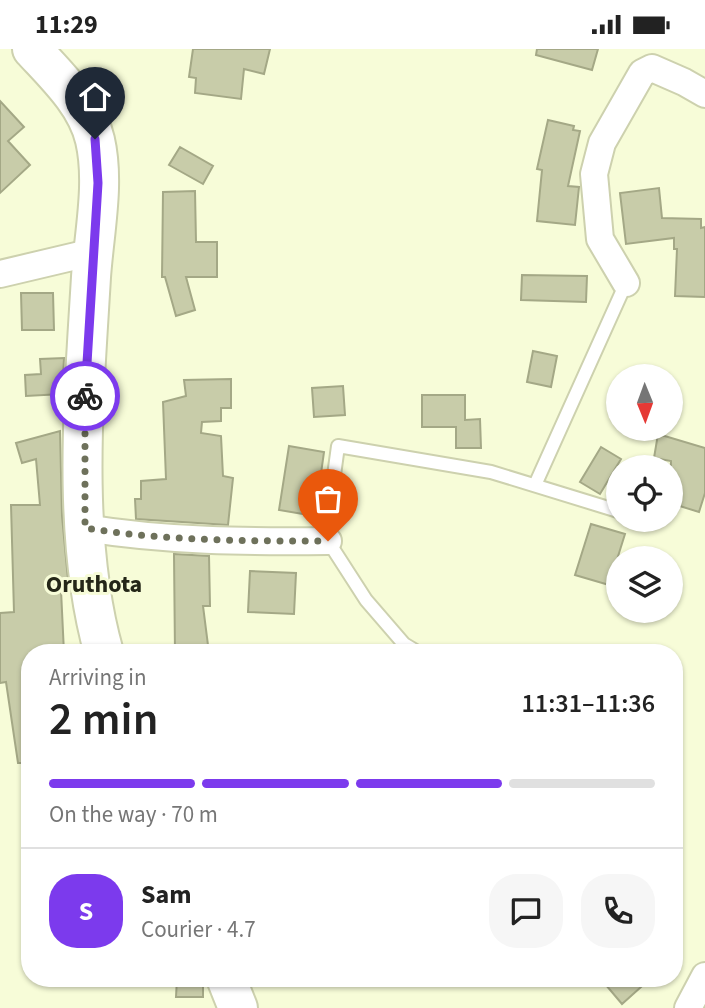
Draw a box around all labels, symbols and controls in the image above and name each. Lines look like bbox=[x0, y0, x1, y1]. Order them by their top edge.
text: 11:29 bbox=[35, 6, 98, 43]
pin bbox=[65, 67, 125, 139]
icon: home bbox=[76, 78, 114, 116]
courier bbox=[50, 361, 120, 431]
north arrow bbox=[606, 364, 682, 441]
map controls bbox=[606, 364, 683, 623]
icon: bike bbox=[66, 377, 104, 415]
button: locate bbox=[606, 455, 683, 532]
pin bbox=[298, 469, 358, 541]
icon: bag bbox=[309, 480, 347, 518]
button: layers bbox=[606, 546, 683, 623]
district label: Oruthota bbox=[46, 567, 142, 602]
text: Arriving in bbox=[49, 661, 147, 694]
text: 11:31–11:36 bbox=[522, 685, 655, 722]
text: 2 min bbox=[49, 687, 158, 752]
text: On the way · 70 m bbox=[49, 798, 218, 831]
button: chat bbox=[489, 874, 563, 948]
button: phone bbox=[581, 874, 655, 948]
text: Sam bbox=[141, 876, 191, 913]
text: S bbox=[79, 893, 93, 930]
text: Courier · 4.7 bbox=[141, 913, 256, 946]

